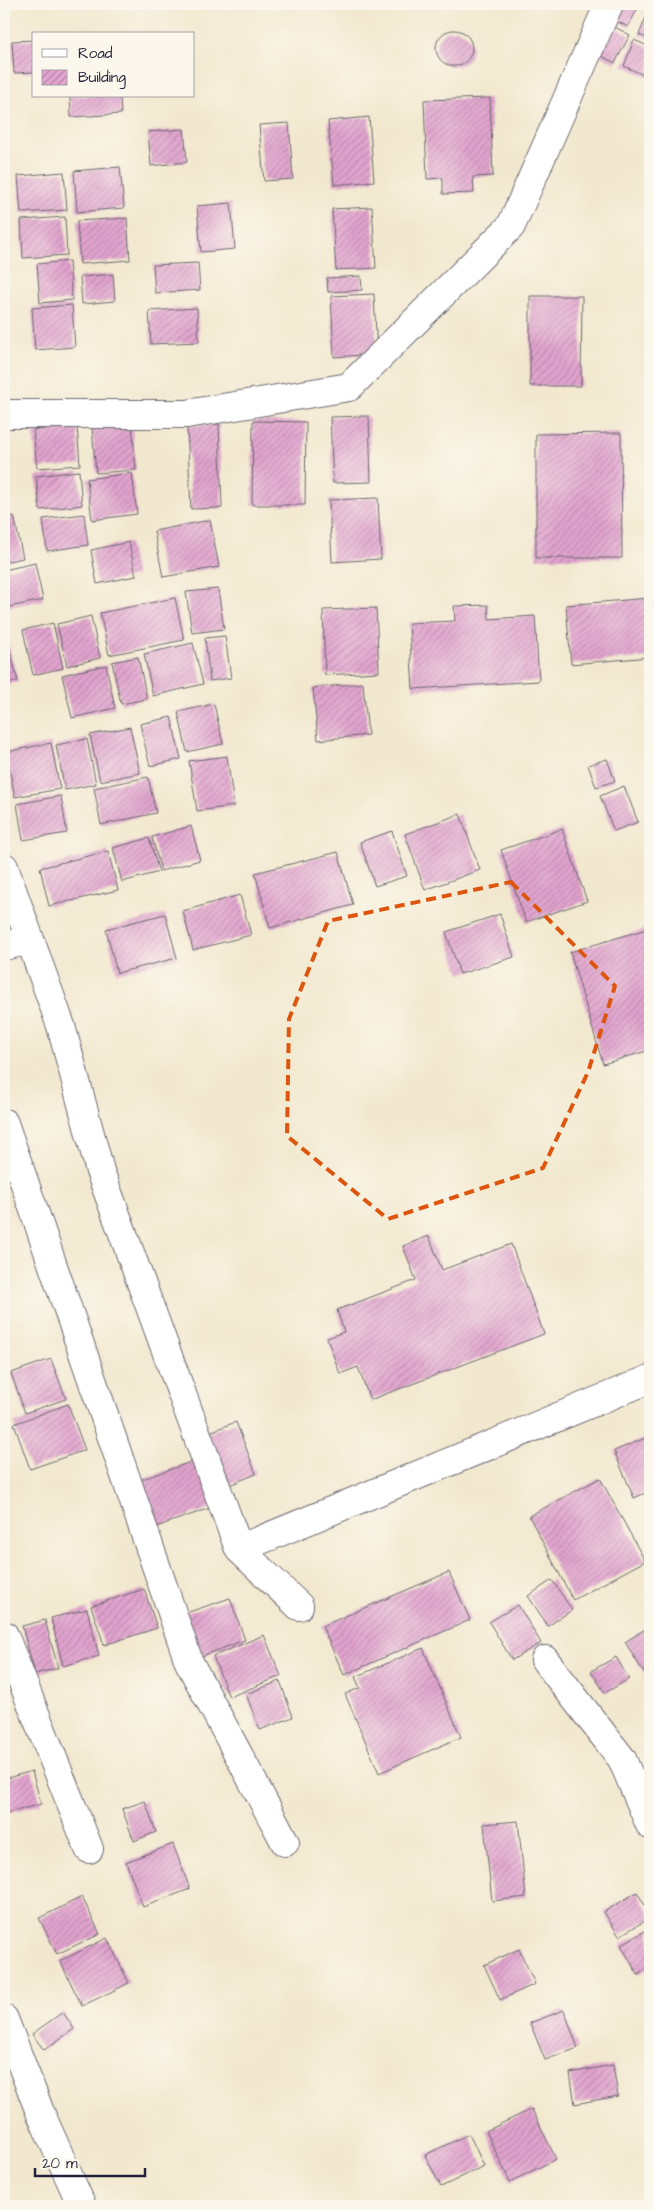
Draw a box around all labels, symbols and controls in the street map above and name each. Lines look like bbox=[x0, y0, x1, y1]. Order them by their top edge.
legend bbox=[32, 32, 195, 98]
text: Road bbox=[78, 43, 113, 64]
text: Building bbox=[78, 67, 126, 89]
scale bar bbox=[35, 2145, 145, 2177]
text: 20 m bbox=[42, 2153, 78, 2174]

